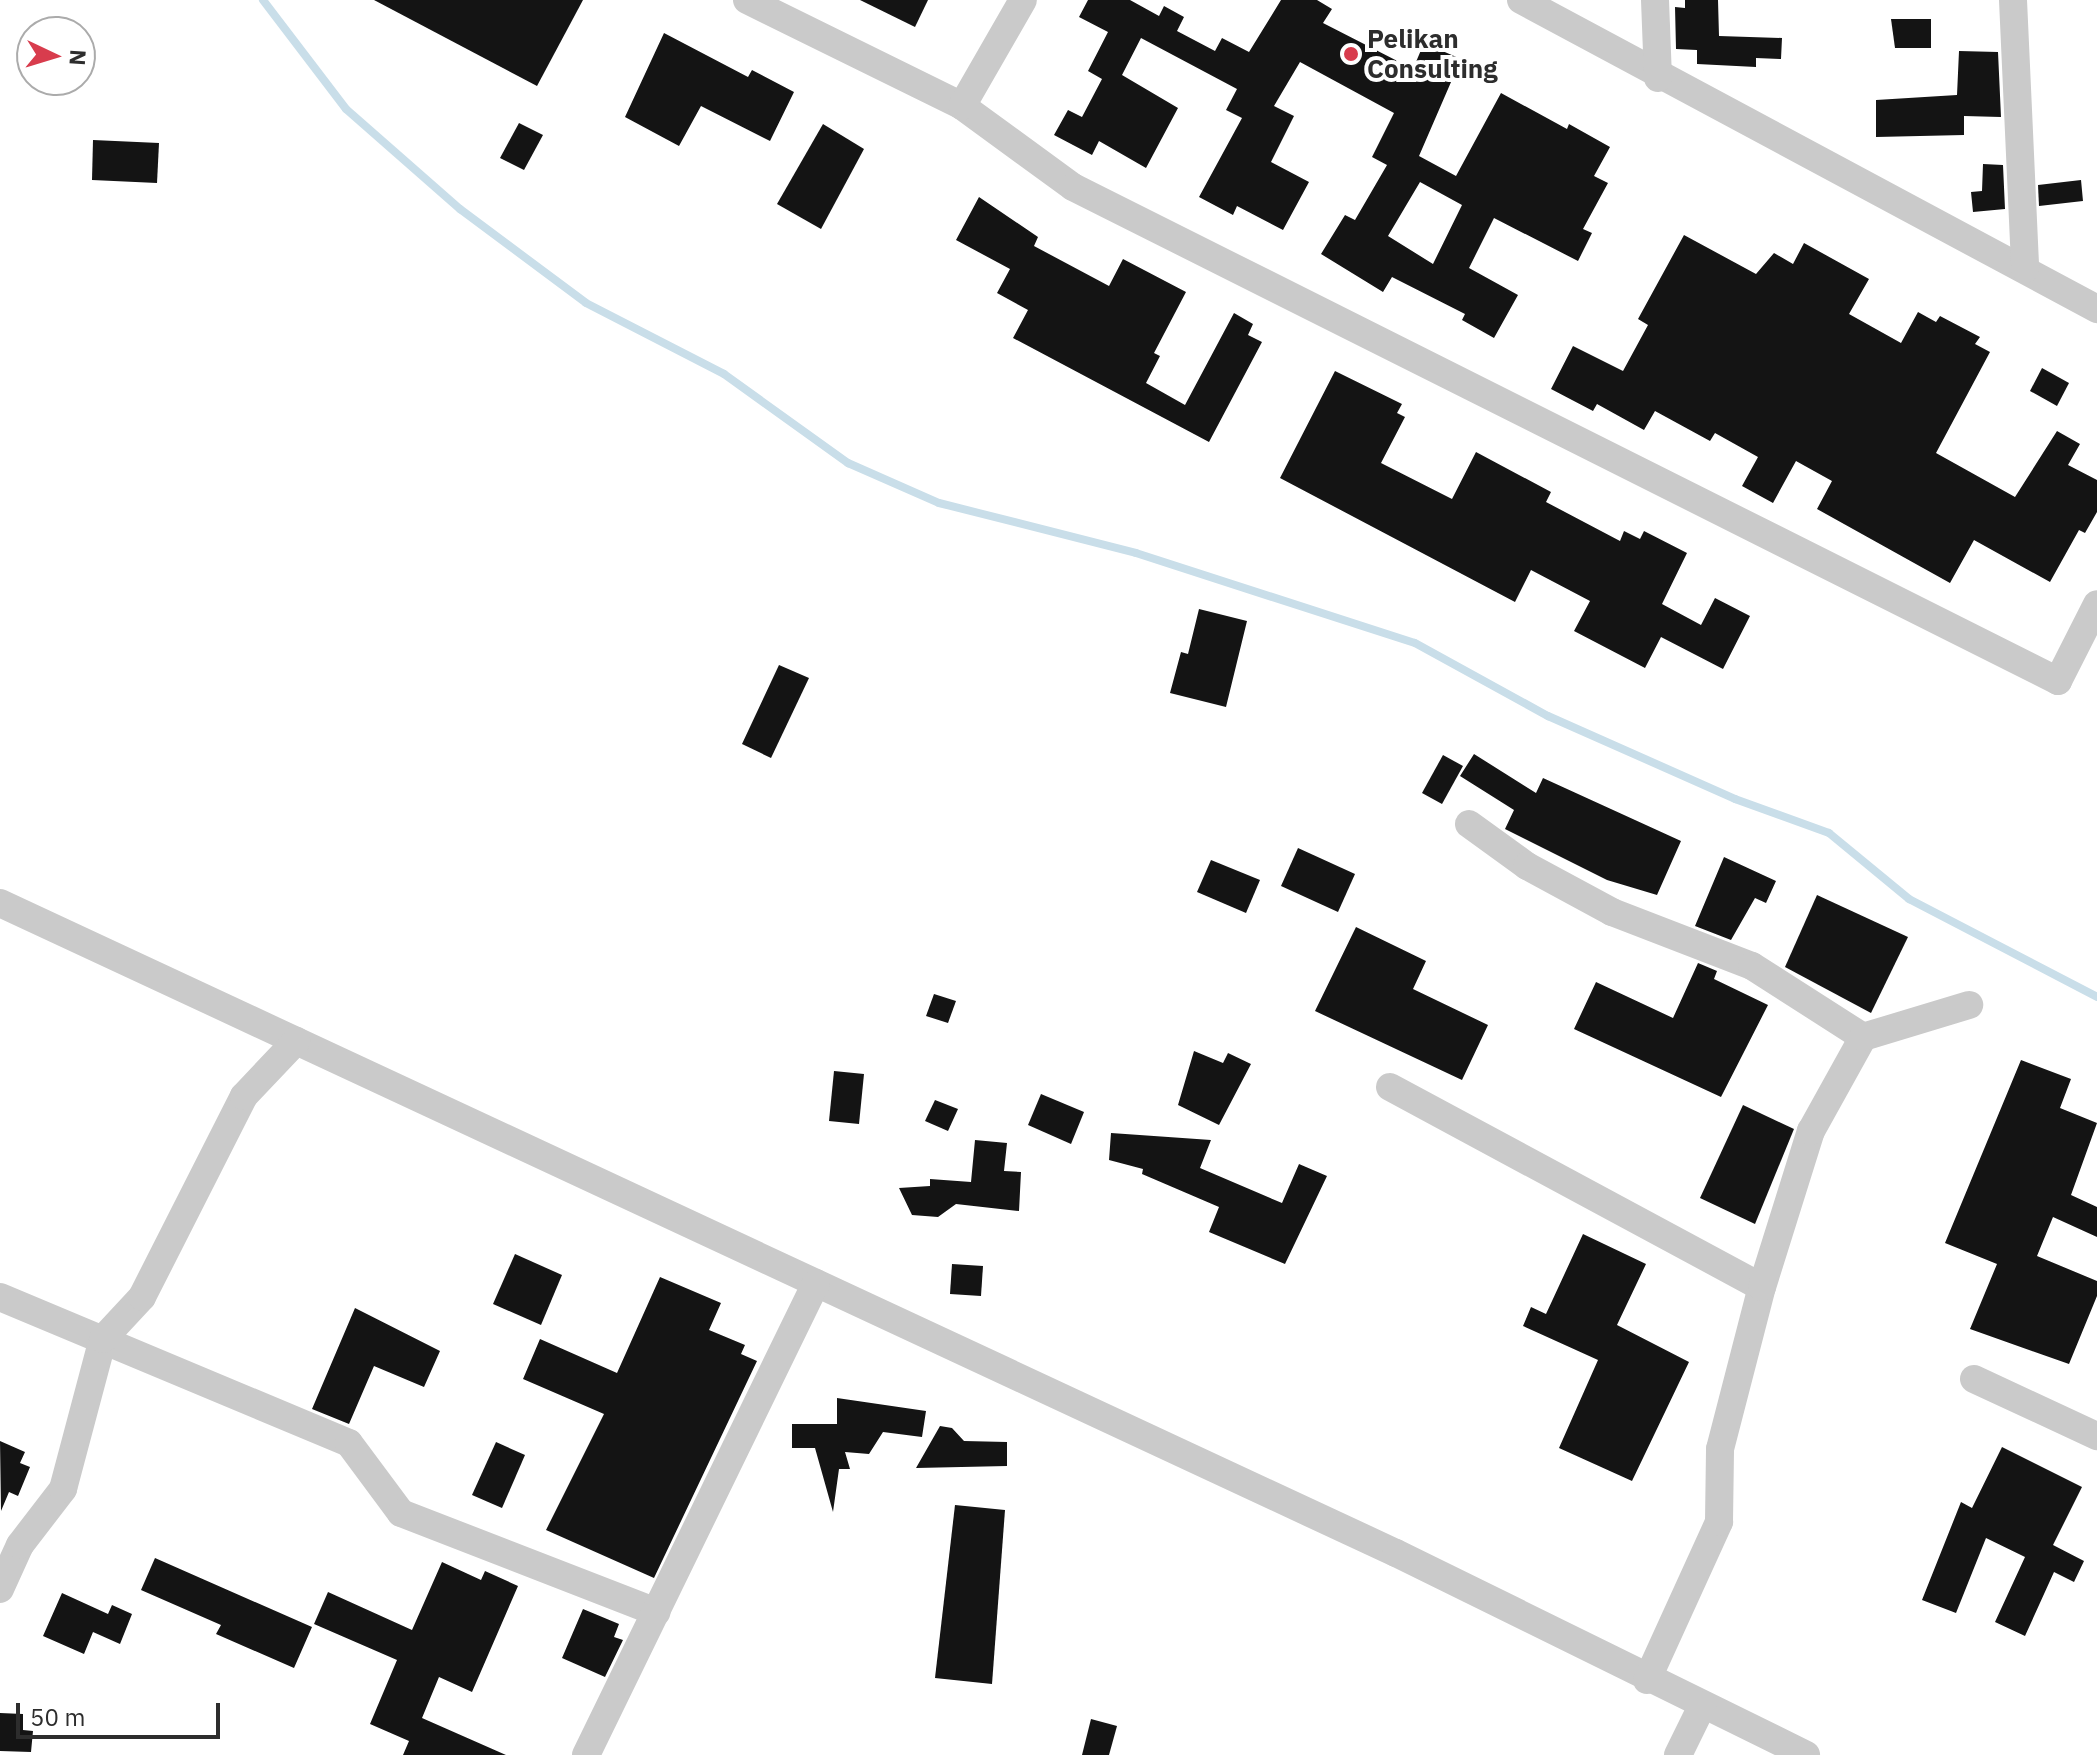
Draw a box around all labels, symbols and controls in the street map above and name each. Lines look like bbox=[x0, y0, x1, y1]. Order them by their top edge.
north arrow bbox=[16, 16, 96, 96]
place label: Pelikan Consulting bbox=[1367, 23, 1498, 84]
marker: Pelikan Consulting bbox=[1342, 45, 1360, 63]
text: N bbox=[63, 49, 93, 67]
scale bar bbox=[20, 1687, 224, 1737]
text: 50 m bbox=[30, 1701, 85, 1733]

